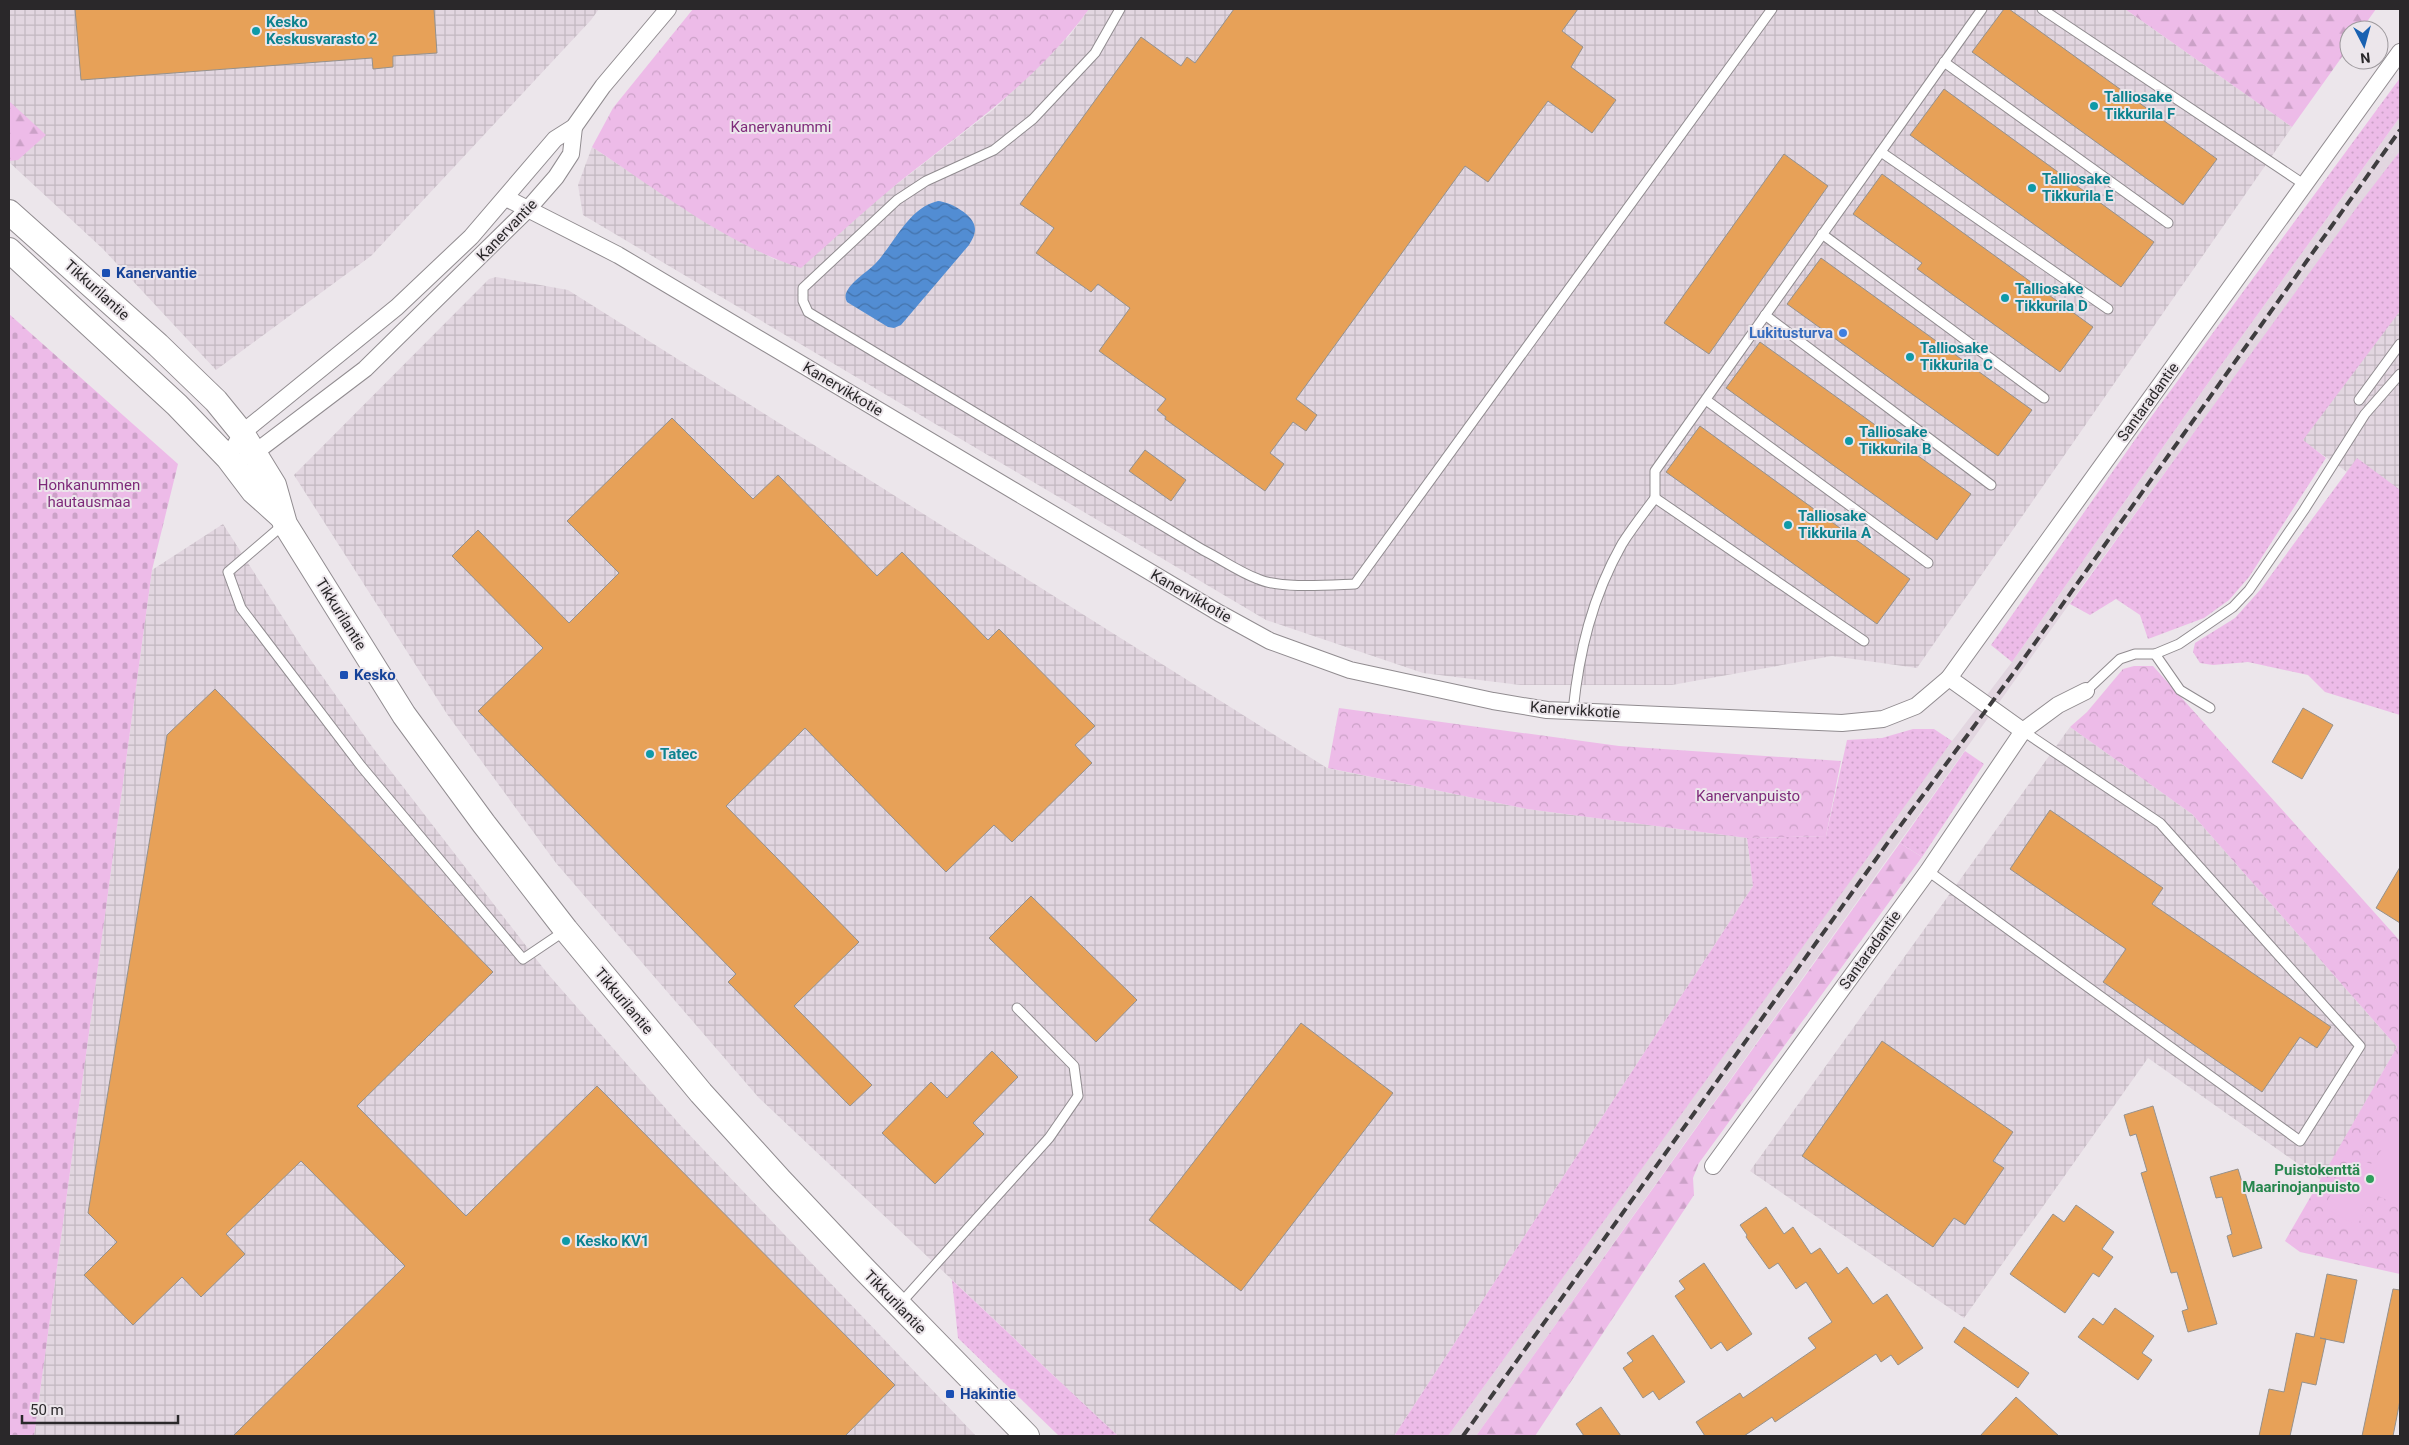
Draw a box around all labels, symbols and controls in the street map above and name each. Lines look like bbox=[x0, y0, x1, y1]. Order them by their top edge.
place label: Kesko Keskusvarasto 2 bbox=[266, 13, 378, 48]
north arrow bbox=[2339, 20, 2389, 70]
marker: Kesko Keskusvarasto 2 bbox=[250, 25, 262, 37]
text: N bbox=[2360, 49, 2371, 66]
place label: Talliosake Tikkurila F bbox=[2104, 88, 2175, 123]
marker: Talliosake Tikkurila F bbox=[2088, 100, 2100, 112]
park label: Kanervanummi bbox=[731, 118, 831, 136]
place label: Talliosake Tikkurila E bbox=[2042, 170, 2114, 205]
marker: Talliosake Tikkurila E bbox=[2026, 182, 2038, 194]
street label: Kanervantie bbox=[473, 195, 541, 265]
street label: Tikkurilantie bbox=[61, 256, 133, 324]
place label: Kanervantie bbox=[116, 264, 197, 282]
marker: Kanervantie bbox=[100, 267, 112, 279]
place label: Talliosake Tikkurila D bbox=[2015, 280, 2088, 315]
marker: Talliosake Tikkurila D bbox=[1999, 292, 2011, 304]
place label: Lukitusturva bbox=[1749, 324, 1833, 342]
marker: Lukitusturva bbox=[1837, 327, 1849, 339]
place label: Talliosake Tikkurila C bbox=[1920, 339, 1993, 374]
marker: Talliosake Tikkurila C bbox=[1904, 351, 1916, 363]
street label: Kanervikkotie bbox=[800, 358, 886, 420]
street label: Santaradantie bbox=[2113, 359, 2183, 445]
place label: Talliosake Tikkurila B bbox=[1859, 423, 1931, 458]
marker: Talliosake Tikkurila B bbox=[1843, 435, 1855, 447]
park label: Honkanummen hautausmaa bbox=[38, 476, 140, 511]
place label: Talliosake Tikkurila A bbox=[1798, 507, 1872, 542]
marker: Talliosake Tikkurila A bbox=[1782, 519, 1794, 531]
street label: Kanervikkotie bbox=[1147, 566, 1235, 626]
street label: Tikkurilantie bbox=[312, 575, 370, 653]
place label: Kesko bbox=[354, 666, 396, 684]
marker: Kesko bbox=[338, 669, 350, 681]
street label: Kanervikkotie bbox=[1529, 698, 1621, 722]
place label: Tatec bbox=[660, 745, 697, 763]
marker: Tatec bbox=[644, 748, 656, 760]
park label: Kanervanpuisto bbox=[1696, 787, 1800, 805]
street label: Santaradantie bbox=[1835, 907, 1905, 993]
street label: Tikkurilantie bbox=[591, 964, 657, 1038]
place label: Puistokenttä Maarinojanpuisto bbox=[2242, 1161, 2360, 1196]
marker: Puistokenttä Maarinojanpuisto bbox=[2364, 1173, 2376, 1185]
place label: Kesko KV1 bbox=[576, 1232, 649, 1250]
marker: Kesko KV1 bbox=[560, 1235, 572, 1247]
street label: Tikkurilantie bbox=[860, 1266, 930, 1338]
place label: Hakintie bbox=[960, 1385, 1016, 1403]
marker: Hakintie bbox=[944, 1388, 956, 1400]
scale bar bbox=[22, 1392, 179, 1424]
text: 50 m bbox=[30, 1401, 64, 1419]

